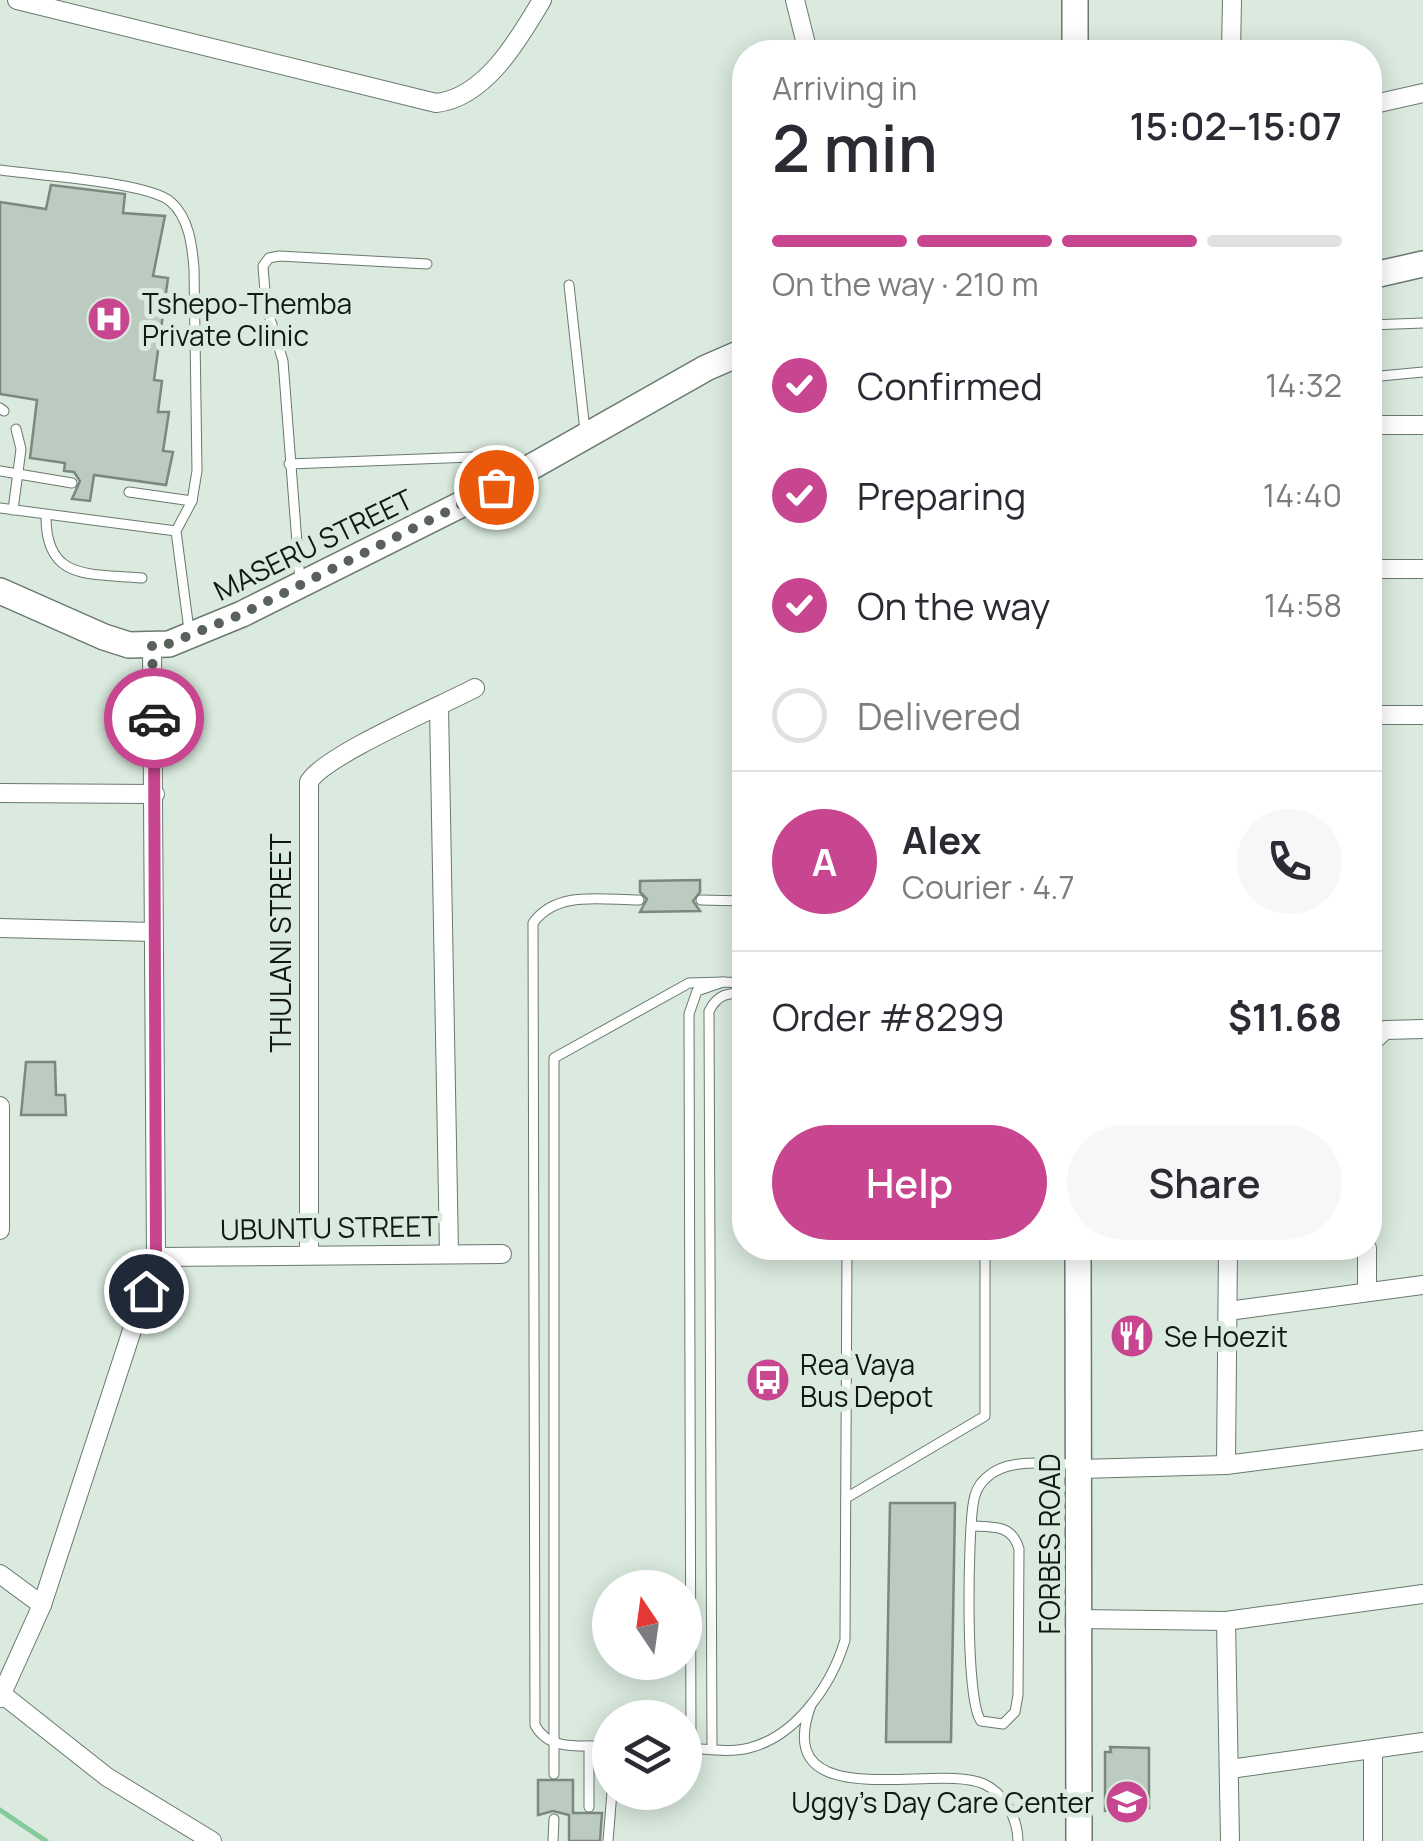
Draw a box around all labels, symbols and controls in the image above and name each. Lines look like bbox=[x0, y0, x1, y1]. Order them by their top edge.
text: Arriving in bbox=[772, 66, 917, 110]
text: 15:02–15:07 bbox=[1130, 99, 1342, 151]
text: 2 min bbox=[772, 103, 938, 192]
text: On the way · 210 m bbox=[772, 262, 1039, 306]
place label: Tshepo-Themba Private Clinic bbox=[142, 284, 352, 354]
hospital icon: Tshepo-Themba Private Clinic bbox=[86, 296, 132, 342]
icon: check bbox=[772, 358, 827, 413]
text: Confirmed bbox=[857, 359, 1043, 411]
text: 14:32 bbox=[1265, 363, 1342, 407]
pin bbox=[454, 445, 539, 530]
icon: bag bbox=[469, 460, 524, 515]
icon: check bbox=[772, 468, 827, 523]
text: Preparing bbox=[857, 469, 1026, 521]
text: 14:40 bbox=[1263, 473, 1342, 517]
street label: MASERU STREET bbox=[207, 479, 419, 609]
icon: check bbox=[772, 578, 827, 633]
text: On the way bbox=[857, 579, 1050, 631]
text: 14:58 bbox=[1264, 583, 1342, 627]
courier bbox=[104, 668, 204, 768]
text: Delivered bbox=[857, 689, 1021, 741]
icon: car bbox=[127, 691, 182, 746]
button: phone bbox=[1237, 809, 1342, 914]
text: Alex bbox=[902, 813, 981, 865]
street label: THULANI STREET bbox=[261, 833, 299, 1053]
text: A bbox=[812, 835, 837, 887]
text: Courier · 4.7 bbox=[902, 865, 1075, 909]
text: Order #8299 bbox=[772, 990, 1005, 1042]
text: $11.68 bbox=[1228, 990, 1342, 1042]
button: Help bbox=[772, 1125, 1047, 1240]
button: Share bbox=[1067, 1125, 1342, 1240]
street label: UBUNTU STREET bbox=[220, 1206, 439, 1248]
pin bbox=[104, 1249, 189, 1334]
icon: home bbox=[119, 1264, 174, 1319]
restaurant icon: Se Hoezit bbox=[1109, 1313, 1155, 1359]
place label: Se Hoezit bbox=[1164, 1317, 1288, 1355]
place label: Rea Vaya Bus Depot bbox=[800, 1345, 933, 1415]
bus stop icon: Rea Vaya Bus Depot bbox=[745, 1357, 791, 1403]
street label: FORBES ROAD bbox=[1030, 1453, 1068, 1635]
north arrow bbox=[592, 1570, 702, 1680]
map controls bbox=[592, 1570, 702, 1810]
button: layers bbox=[592, 1700, 702, 1810]
school or university icon: Uggy's Day Care Center bbox=[1104, 1779, 1150, 1825]
place label: Uggy's Day Care Center bbox=[791, 1783, 1094, 1821]

